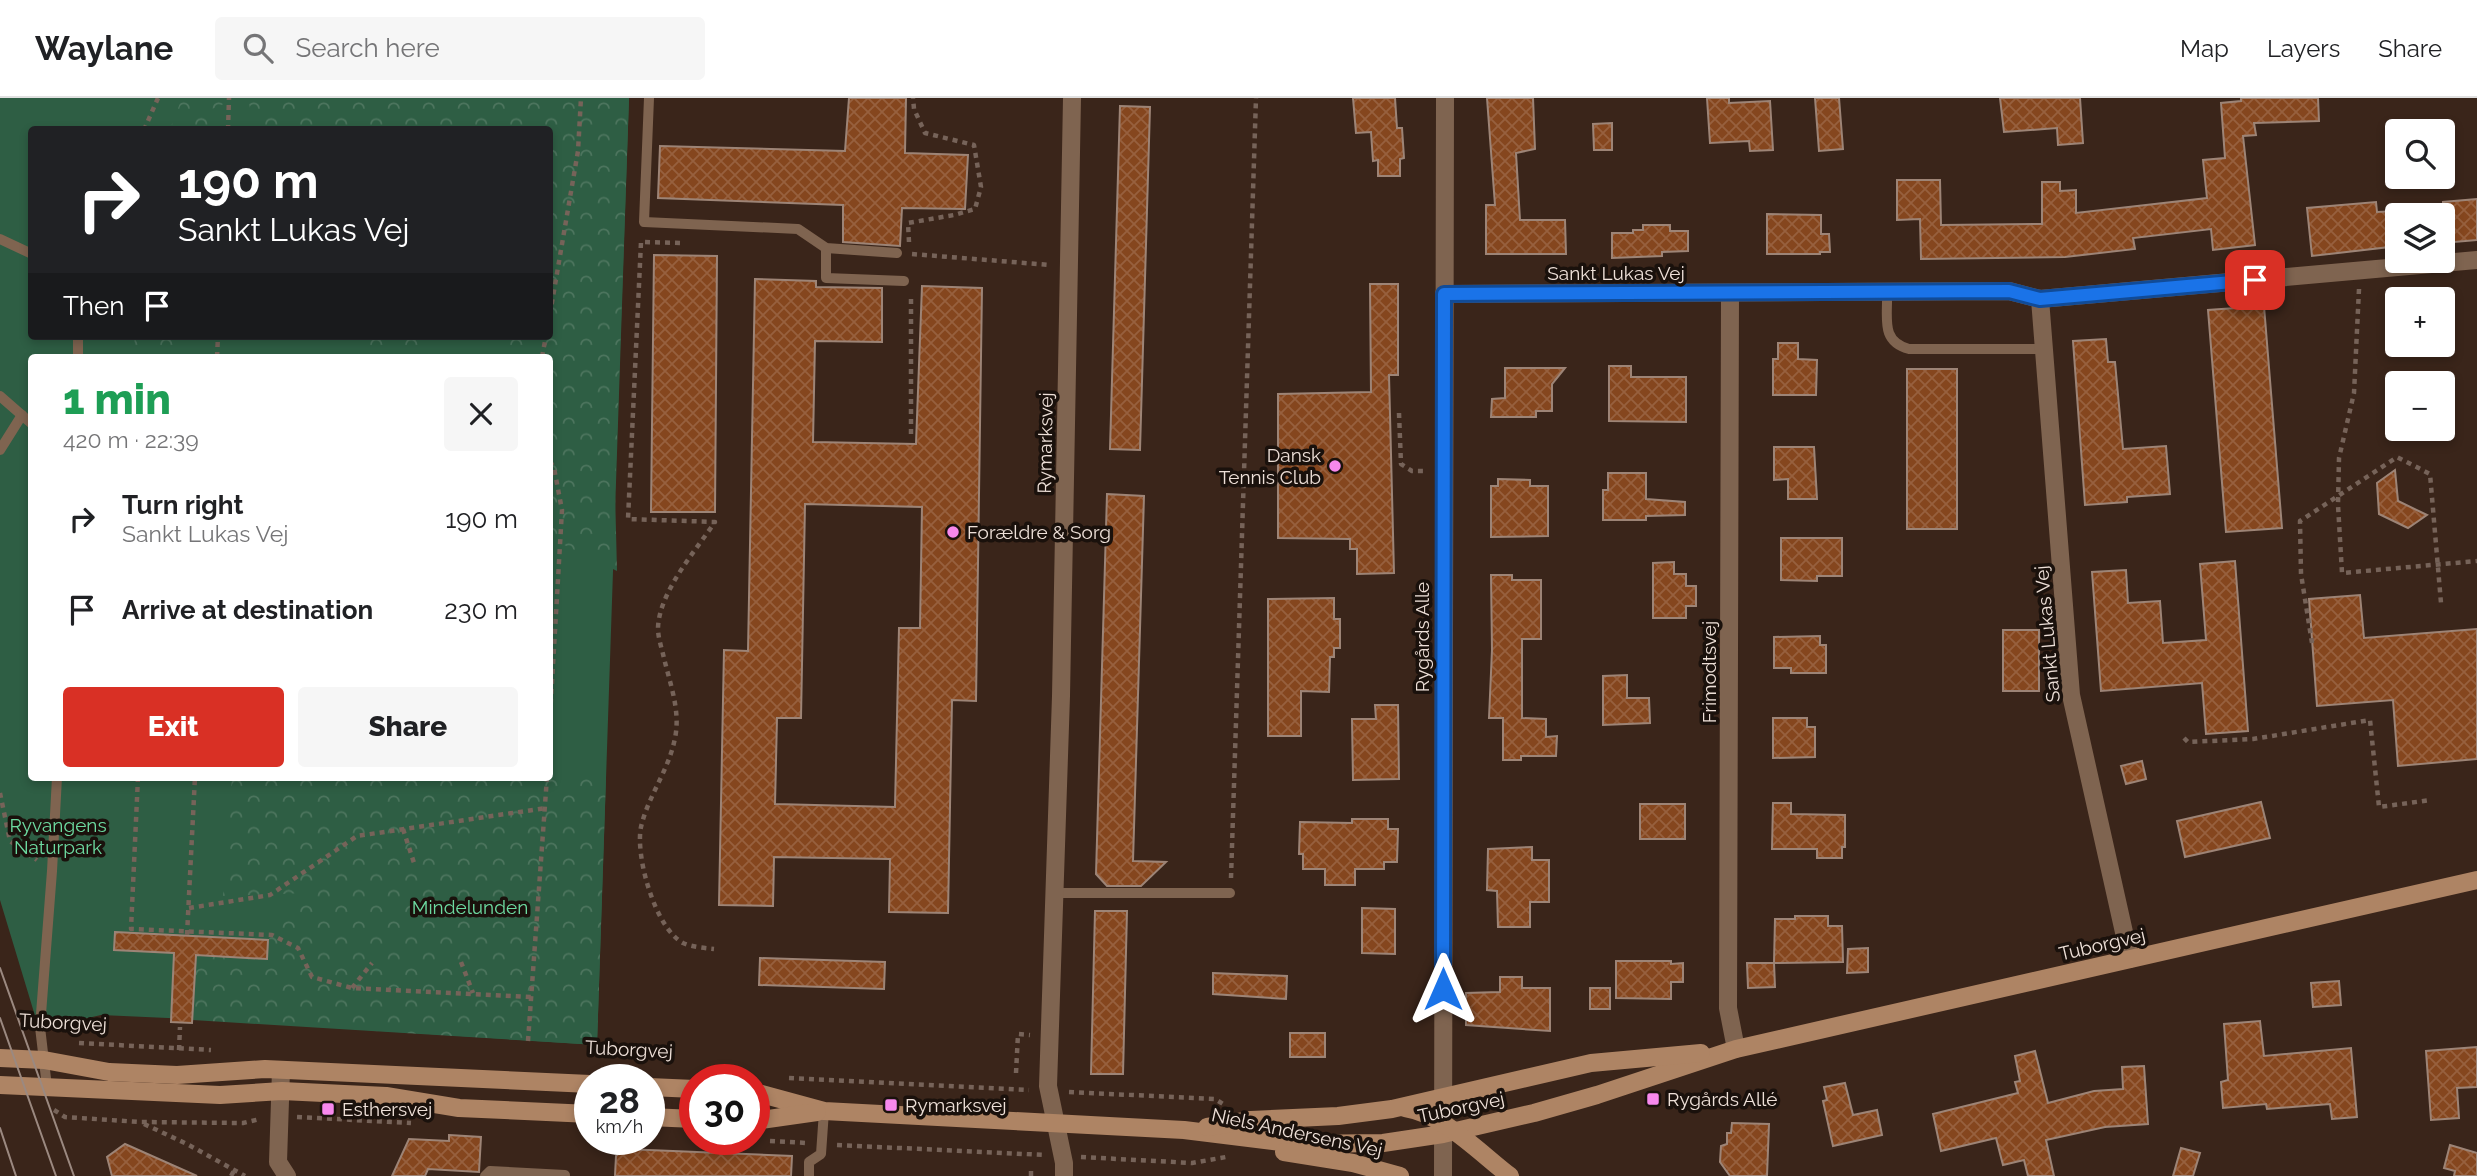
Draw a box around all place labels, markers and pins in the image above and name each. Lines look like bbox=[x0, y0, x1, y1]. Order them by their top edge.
pin bbox=[2225, 250, 2285, 310]
place label: Dansk Tennis Club bbox=[1219, 444, 1321, 488]
marker: Dansk Tennis Club bbox=[1327, 458, 1343, 474]
place label: Forældre & Sorg bbox=[967, 521, 1111, 543]
marker: Forældre & Sorg bbox=[945, 524, 961, 540]
place label: Rygårds Allé bbox=[1667, 1088, 1777, 1110]
marker: Rygårds Allé bbox=[1645, 1091, 1661, 1107]
place label: Rymarksvej bbox=[905, 1094, 1006, 1116]
marker: Rymarksvej bbox=[883, 1097, 899, 1113]
place label: Esthersvej bbox=[342, 1098, 432, 1120]
marker: Esthersvej bbox=[320, 1101, 336, 1117]

